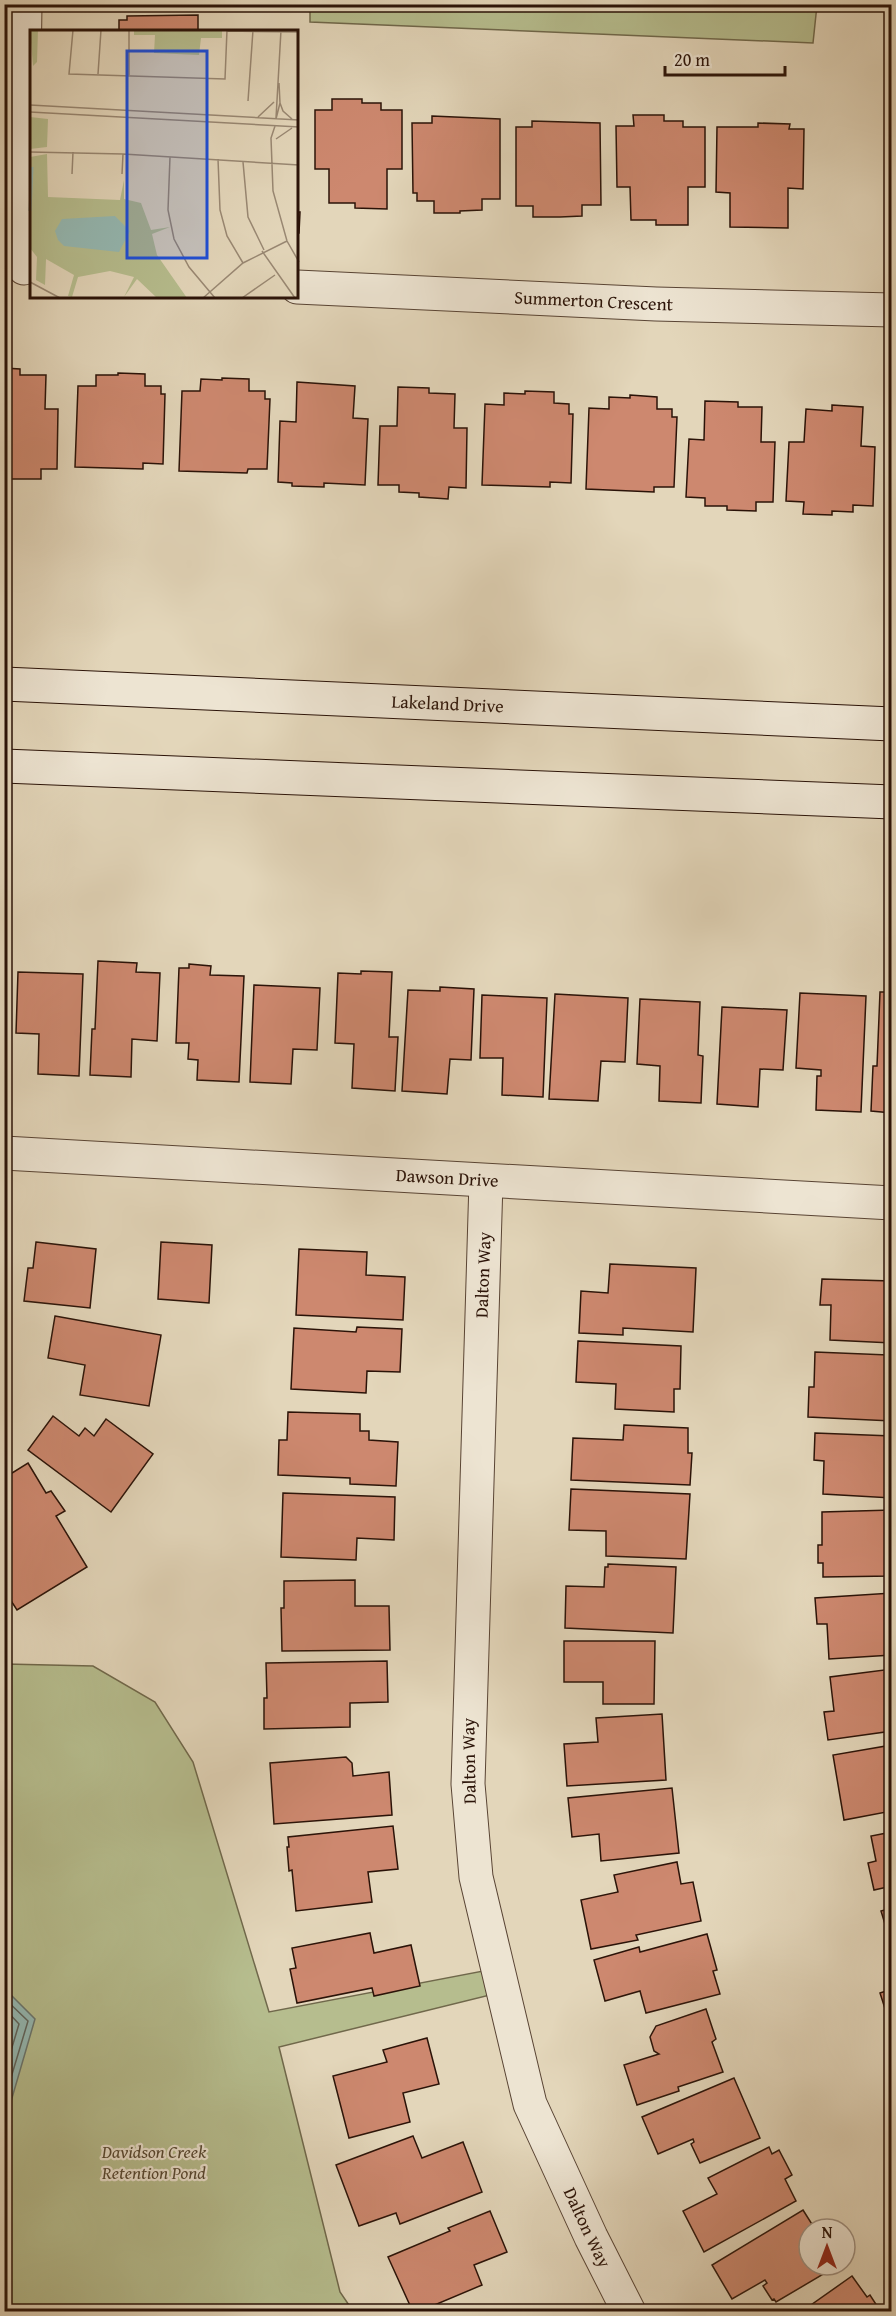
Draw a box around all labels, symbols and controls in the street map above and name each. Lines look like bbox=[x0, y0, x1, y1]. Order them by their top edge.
inset map bbox=[30, 30, 298, 298]
scale bar bbox=[665, 39, 785, 77]
text: 20 m bbox=[674, 46, 710, 73]
street label: Summerton Crescent bbox=[514, 283, 674, 317]
street label: Lakeland Drive bbox=[391, 687, 504, 719]
street label: Dawson Drive bbox=[395, 1161, 499, 1194]
street label: Dalton Way bbox=[468, 1231, 497, 1319]
street label: Dalton Way bbox=[454, 1718, 483, 1804]
park label: Davidson Creek Retention Pond bbox=[101, 2138, 207, 2186]
street label: Dalton Way bbox=[557, 2183, 618, 2272]
north arrow bbox=[797, 2217, 857, 2277]
text: N bbox=[822, 2220, 833, 2244]

